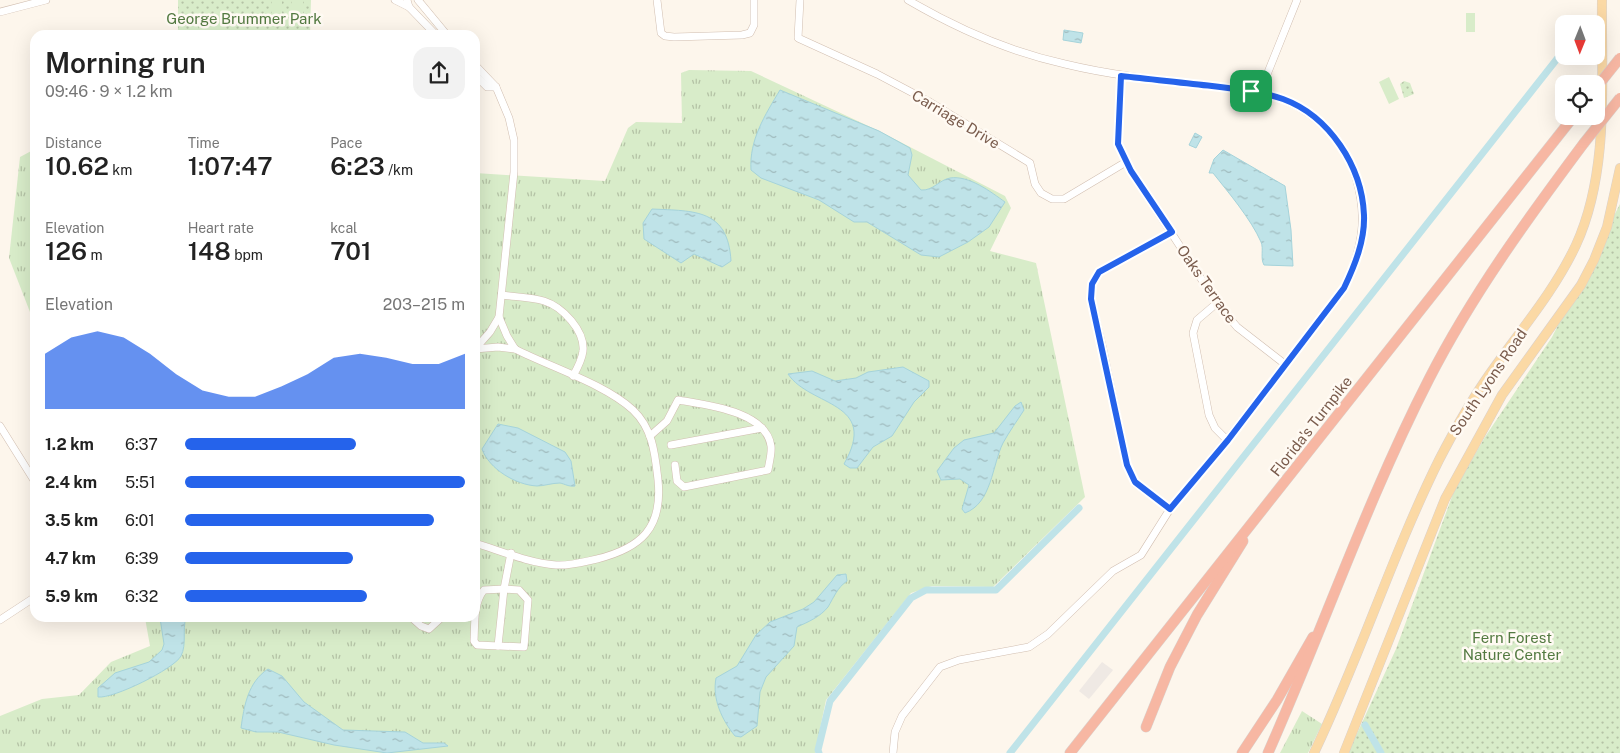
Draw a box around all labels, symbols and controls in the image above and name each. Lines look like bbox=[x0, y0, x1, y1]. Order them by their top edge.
park label: George Brummer Park bbox=[166, 10, 322, 27]
north arrow bbox=[1555, 15, 1605, 65]
map controls bbox=[1555, 15, 1605, 125]
text: Morning run bbox=[45, 46, 206, 79]
button: share bbox=[413, 47, 465, 99]
pin bbox=[1230, 70, 1272, 112]
button: locate bbox=[1555, 75, 1605, 125]
icon: arrive bbox=[1237, 77, 1265, 105]
text: 09:46 · 9 × 1.2 km bbox=[45, 82, 173, 101]
street label: Carriage Drive bbox=[909, 86, 1003, 152]
text: Distance bbox=[45, 135, 102, 151]
text: Time bbox=[188, 135, 220, 151]
text: Pace bbox=[330, 135, 362, 151]
text: 10.62 bbox=[45, 151, 109, 181]
text: 1:07:47 bbox=[188, 151, 273, 181]
text: 6:23 bbox=[330, 151, 385, 181]
text: km bbox=[109, 162, 132, 178]
text: /km bbox=[385, 162, 413, 178]
text: Elevation bbox=[45, 220, 104, 236]
text: Heart rate bbox=[188, 220, 254, 236]
text: kcal bbox=[330, 220, 357, 236]
text: 126 bbox=[45, 236, 87, 266]
text: 148 bbox=[188, 236, 231, 266]
text: 701 bbox=[330, 236, 372, 266]
street label: Oaks Terrace bbox=[1174, 242, 1240, 326]
text: m bbox=[87, 247, 103, 263]
text: bpm bbox=[231, 247, 263, 263]
text: Elevation bbox=[45, 295, 113, 314]
text: 203–215 m bbox=[383, 295, 465, 314]
street label: South Lyons Road bbox=[1446, 325, 1530, 439]
street label: Florida's Turnpike bbox=[1267, 373, 1355, 479]
text: 1.2 km bbox=[45, 435, 94, 454]
text: 6:37 bbox=[125, 435, 158, 454]
text: 2.4 km bbox=[45, 473, 97, 492]
text: 5:51 bbox=[125, 473, 156, 492]
text: 3.5 km bbox=[45, 511, 98, 530]
text: 6:01 bbox=[125, 511, 155, 530]
text: 4.7 km bbox=[45, 549, 96, 568]
text: 6:39 bbox=[125, 549, 159, 568]
text: 5.9 km bbox=[45, 587, 98, 606]
text: 6:32 bbox=[125, 587, 158, 606]
park label: Fern Forest Nature Center bbox=[1463, 629, 1561, 663]

